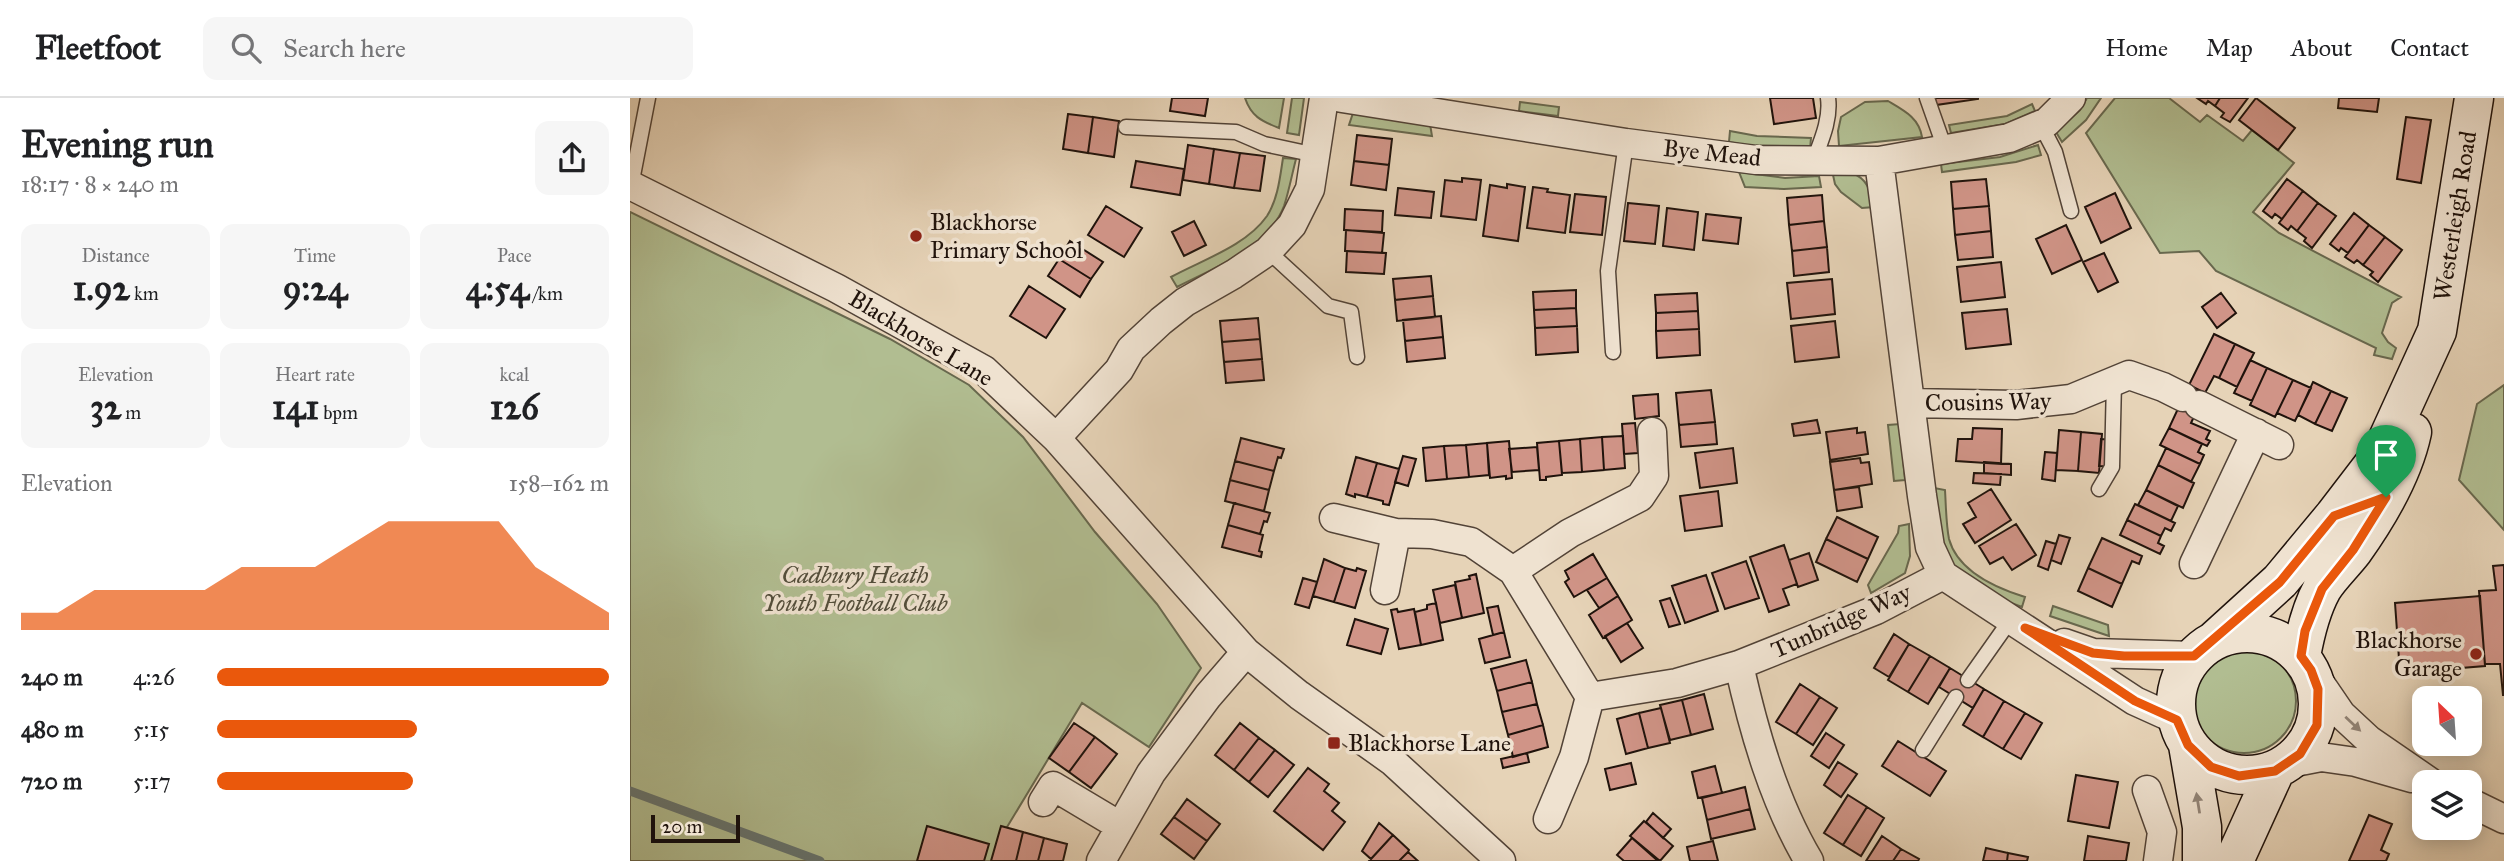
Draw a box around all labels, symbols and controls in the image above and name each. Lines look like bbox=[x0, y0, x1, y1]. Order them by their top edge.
search box bbox=[203, 17, 693, 80]
text: Fleetfoot bbox=[35, 28, 161, 68]
icon: search bbox=[227, 29, 265, 67]
text: Search here bbox=[283, 32, 406, 64]
text: Home bbox=[2105, 33, 2168, 63]
text: Map bbox=[2206, 33, 2253, 63]
text: About bbox=[2291, 33, 2352, 63]
text: Contact bbox=[2390, 33, 2469, 63]
text: Evening run bbox=[21, 121, 214, 167]
button: share bbox=[535, 121, 609, 195]
street label: Westerleigh Road bbox=[2427, 129, 2483, 303]
street label: Bye Mead bbox=[1661, 133, 1763, 173]
text: 18:17 · 8 × 240 m bbox=[21, 170, 179, 198]
place label: Blackhorse Primary School bbox=[930, 207, 1084, 265]
marker: Blackhorse Primary School bbox=[908, 228, 924, 244]
text: Distance bbox=[82, 244, 150, 267]
text: Time bbox=[294, 244, 336, 267]
text: Pace bbox=[497, 244, 532, 267]
text: 1.92 bbox=[73, 267, 130, 310]
text: 9:24 bbox=[283, 267, 347, 310]
text: 4:54 bbox=[466, 267, 529, 310]
text: km bbox=[130, 282, 159, 305]
text: /km bbox=[529, 282, 563, 305]
street label: Blackhorse Lane bbox=[843, 283, 999, 393]
text: Elevation bbox=[78, 363, 153, 386]
text: Heart rate bbox=[275, 363, 355, 386]
text: kcal bbox=[499, 363, 529, 386]
text: 32 bbox=[90, 386, 121, 429]
text: 141 bbox=[272, 386, 319, 429]
text: 126 bbox=[490, 386, 539, 429]
street label: Cousins Way bbox=[1925, 386, 2052, 418]
text: m bbox=[121, 401, 141, 424]
text: bpm bbox=[319, 401, 358, 424]
pin bbox=[2356, 425, 2416, 497]
icon: arrive bbox=[2367, 436, 2405, 474]
text: Elevation bbox=[21, 469, 112, 497]
text: 158–162 m bbox=[509, 469, 609, 497]
park label: Cadbury Heath Youth Football Club bbox=[762, 560, 948, 618]
street label: Tunbridge Way bbox=[1766, 577, 1916, 665]
place label: Blackhorse Garage bbox=[2355, 625, 2462, 683]
marker: Blackhorse Garage bbox=[2468, 646, 2484, 662]
text: 240 m bbox=[21, 663, 83, 691]
text: 4:26 bbox=[133, 663, 175, 691]
north arrow bbox=[2412, 686, 2482, 756]
map controls bbox=[2412, 686, 2482, 840]
text: 480 m bbox=[21, 715, 84, 743]
text: 5:15 bbox=[133, 715, 169, 743]
one-way arrow bbox=[2344, 716, 2361, 732]
place label: Blackhorse Lane bbox=[1348, 728, 1511, 758]
marker: Blackhorse Lane bbox=[1326, 735, 1342, 751]
text: 720 m bbox=[21, 767, 82, 795]
text: 5:17 bbox=[133, 767, 171, 795]
button: layers bbox=[2412, 770, 2482, 840]
one-way arrow bbox=[2193, 792, 2204, 814]
scale bar bbox=[651, 812, 740, 844]
text: 20 m bbox=[662, 815, 703, 838]

